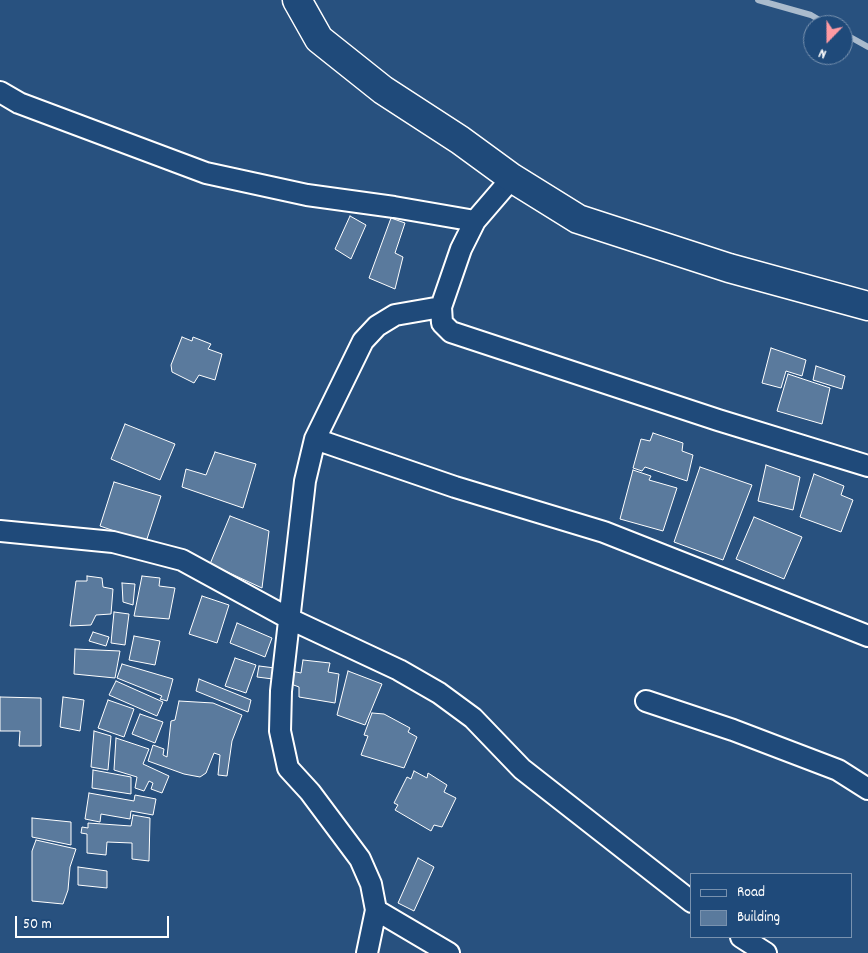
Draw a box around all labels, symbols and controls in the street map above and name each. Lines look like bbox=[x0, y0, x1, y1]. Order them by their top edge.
north arrow bbox=[803, 15, 853, 65]
text: N bbox=[816, 42, 830, 64]
legend bbox=[690, 873, 853, 938]
text: Road bbox=[737, 882, 765, 904]
scale bar bbox=[18, 906, 171, 938]
text: Building bbox=[737, 907, 780, 929]
text: 50 m bbox=[23, 914, 52, 936]

